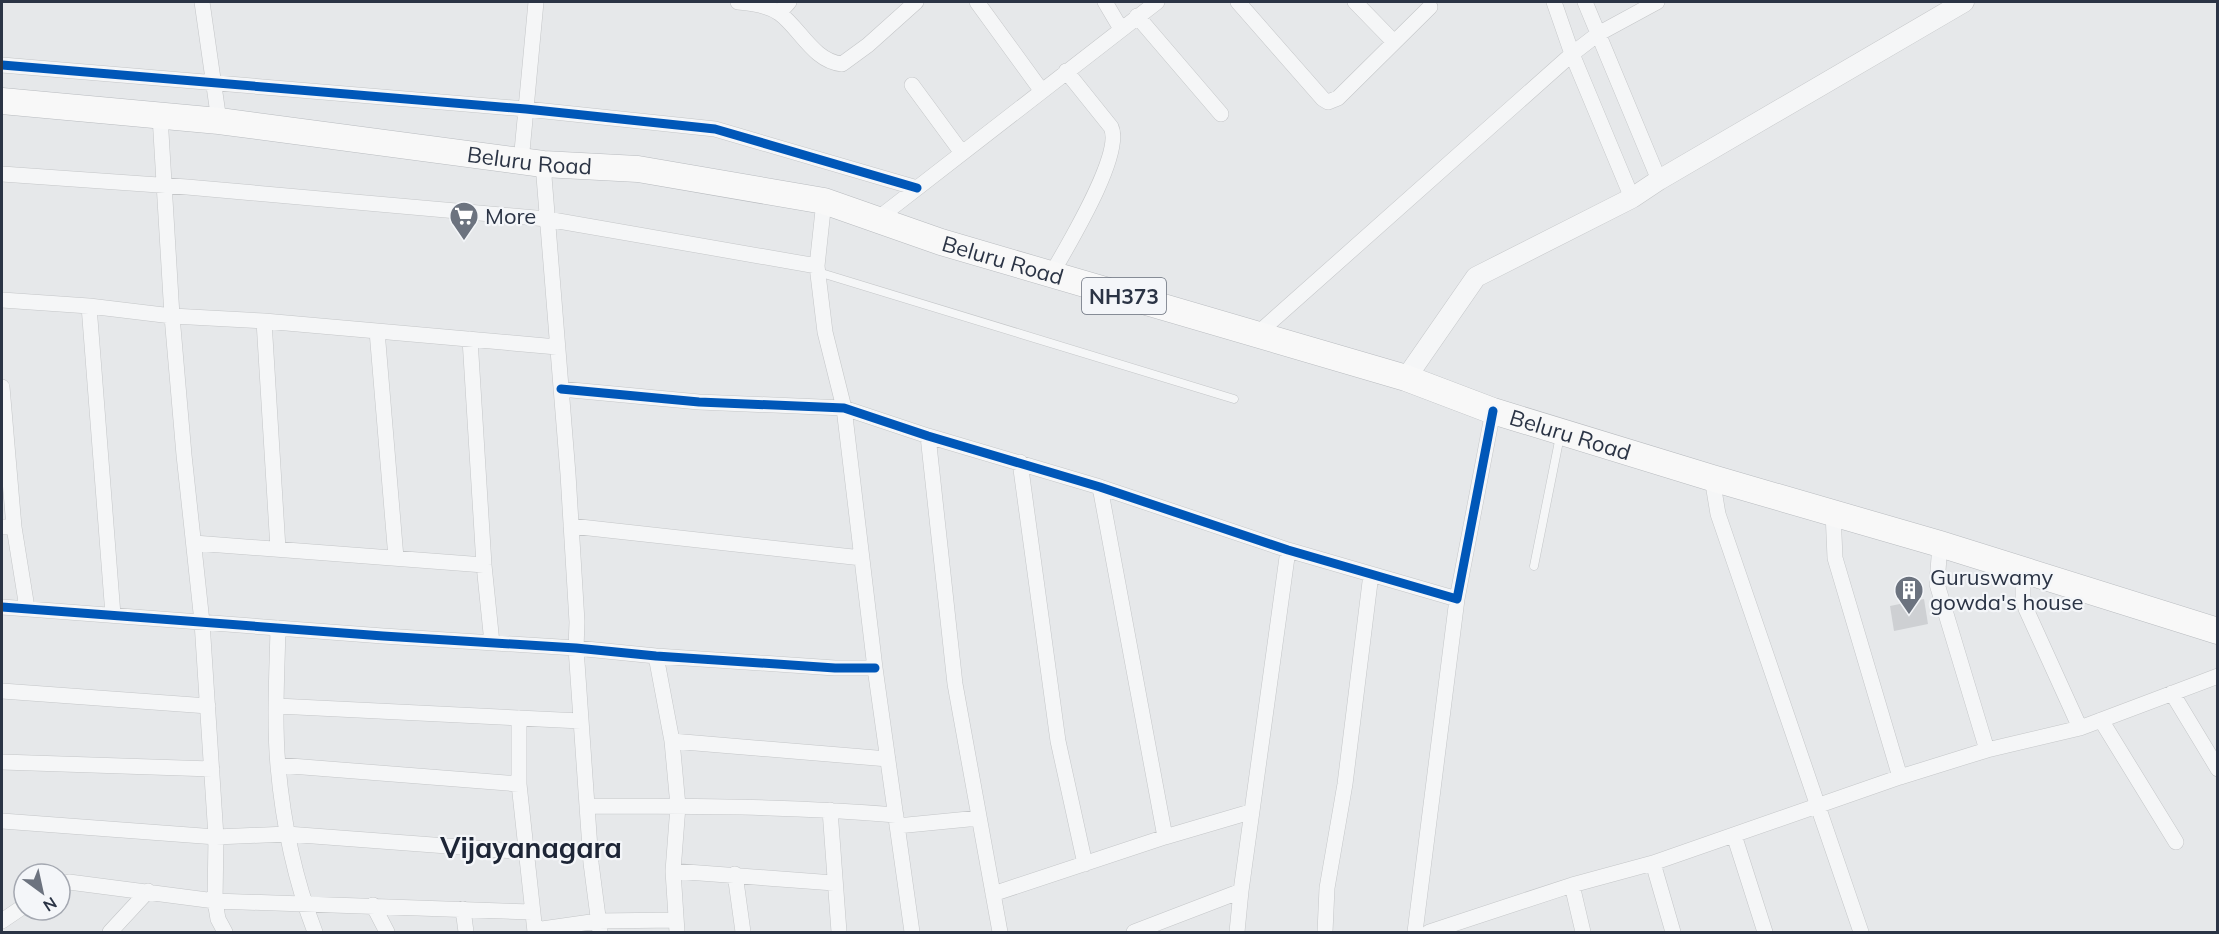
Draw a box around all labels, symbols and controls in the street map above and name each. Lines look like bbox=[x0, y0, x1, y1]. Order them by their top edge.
street label: Beluru Road bbox=[465, 140, 593, 181]
supermarket icon: More bbox=[448, 200, 480, 242]
place label: More bbox=[485, 202, 536, 230]
street label: Beluru Road bbox=[939, 229, 1067, 291]
road number: NH373 bbox=[1082, 278, 1166, 314]
street label: Beluru Road bbox=[1506, 403, 1634, 466]
place label: Guruswamy gowda's house bbox=[1930, 563, 2084, 616]
building icon: Guruswamy gowda's house bbox=[1893, 574, 1925, 616]
district label: Vijayanagara bbox=[439, 830, 622, 865]
north arrow bbox=[12, 862, 72, 922]
text: N bbox=[40, 893, 61, 916]

